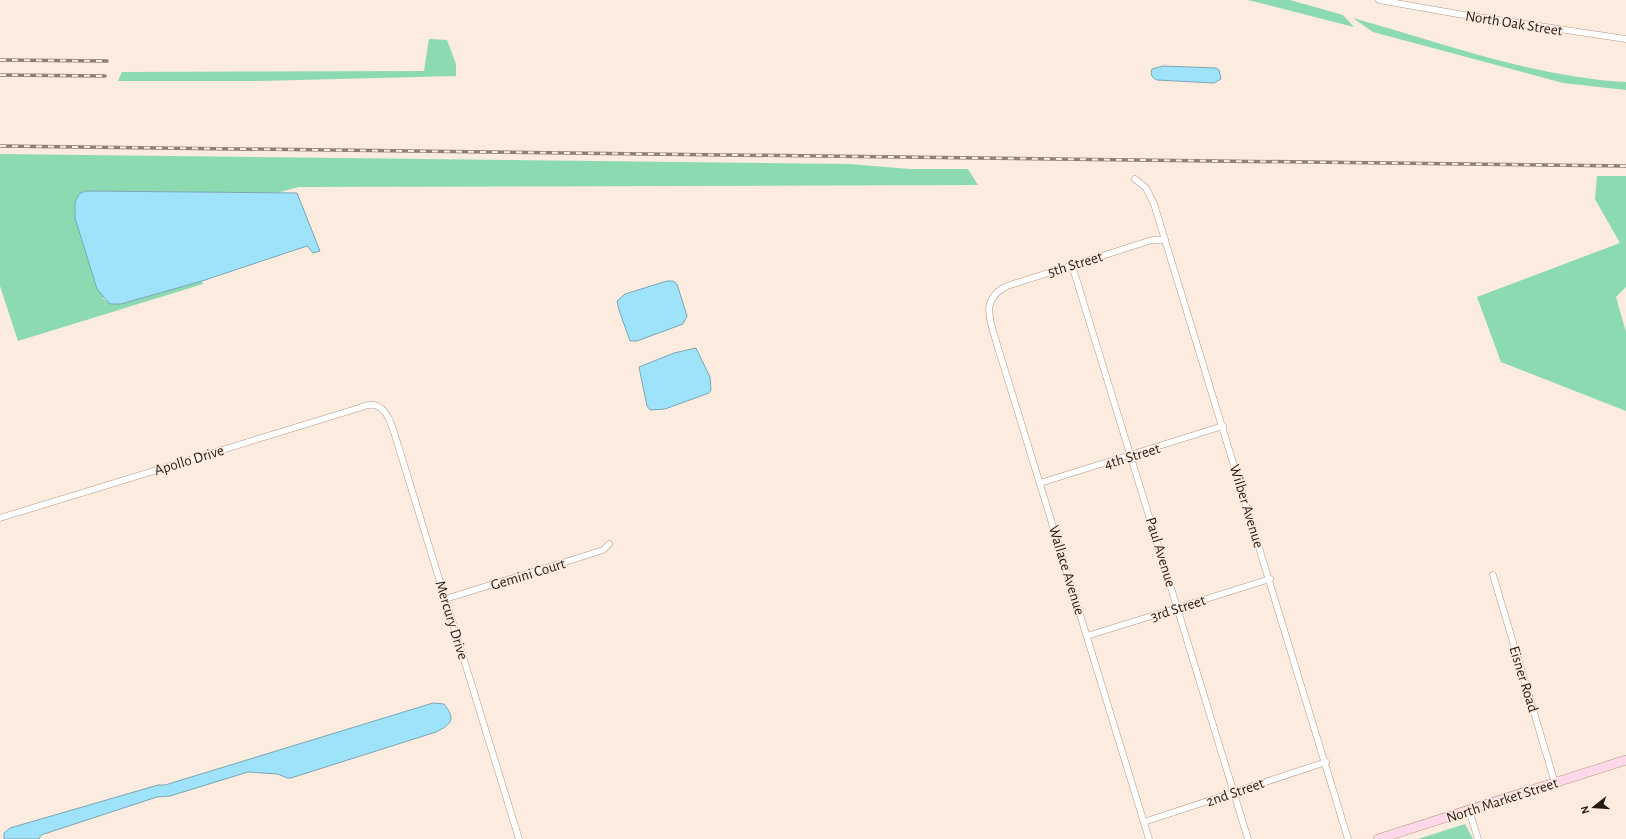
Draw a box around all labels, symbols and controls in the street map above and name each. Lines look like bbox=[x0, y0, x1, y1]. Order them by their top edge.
street label: North Oak Street bbox=[1464, 8, 1564, 39]
street label: 5th Street bbox=[1046, 249, 1105, 280]
street label: 4th Street bbox=[1102, 441, 1162, 472]
street label: Apollo Drive bbox=[153, 443, 226, 478]
street label: Wilber Avenue bbox=[1227, 463, 1266, 550]
street label: Paul Avenue bbox=[1143, 516, 1178, 589]
street label: Wallace Avenue bbox=[1046, 524, 1087, 617]
street label: Gemini Court bbox=[489, 556, 567, 593]
street label: Mercury Drive bbox=[432, 579, 471, 661]
street label: 3rd Street bbox=[1149, 593, 1208, 624]
street label: Eisner Road bbox=[1506, 644, 1541, 714]
street label: North Market Street bbox=[1444, 775, 1560, 826]
street label: 2nd Street bbox=[1204, 776, 1266, 809]
north arrow bbox=[1574, 787, 1614, 827]
text: N bbox=[1579, 805, 1591, 815]

